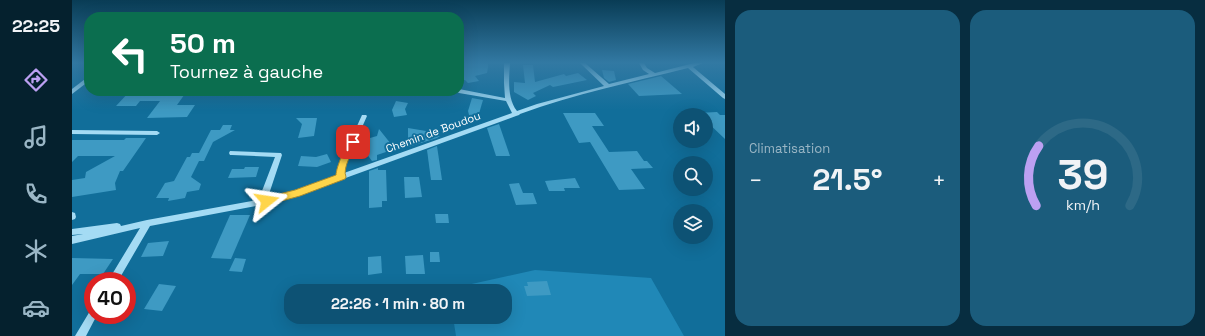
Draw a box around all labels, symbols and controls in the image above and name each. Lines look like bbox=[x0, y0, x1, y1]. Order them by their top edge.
text: 22:25 bbox=[12, 14, 60, 37]
text: 50 m bbox=[170, 25, 236, 61]
icon: left bbox=[104, 28, 156, 80]
text: Tournez à gauche bbox=[170, 60, 323, 83]
icon: directions bbox=[22, 66, 50, 94]
street label: Chemin de Boudou bbox=[384, 108, 482, 156]
map controls bbox=[673, 108, 713, 244]
button: sound bbox=[673, 108, 713, 148]
icon: music bbox=[22, 123, 50, 151]
pin bbox=[336, 125, 370, 159]
icon: arrive bbox=[342, 131, 364, 153]
text: Climatisation bbox=[749, 140, 830, 157]
text: 39 bbox=[1057, 148, 1108, 201]
button: search bbox=[673, 156, 713, 196]
text: 21.5° bbox=[812, 160, 883, 199]
text: − bbox=[749, 166, 763, 194]
text: + bbox=[932, 166, 946, 194]
icon: phone bbox=[22, 180, 50, 208]
position arrow bbox=[246, 180, 288, 222]
text: km/h bbox=[1065, 196, 1100, 214]
button: layers bbox=[673, 204, 713, 244]
icon: climate bbox=[22, 237, 50, 265]
speed limit sign: 40 bbox=[84, 272, 136, 324]
icon: car bbox=[22, 294, 50, 322]
text: 22:26 · 1 min · 80 m bbox=[331, 294, 465, 313]

